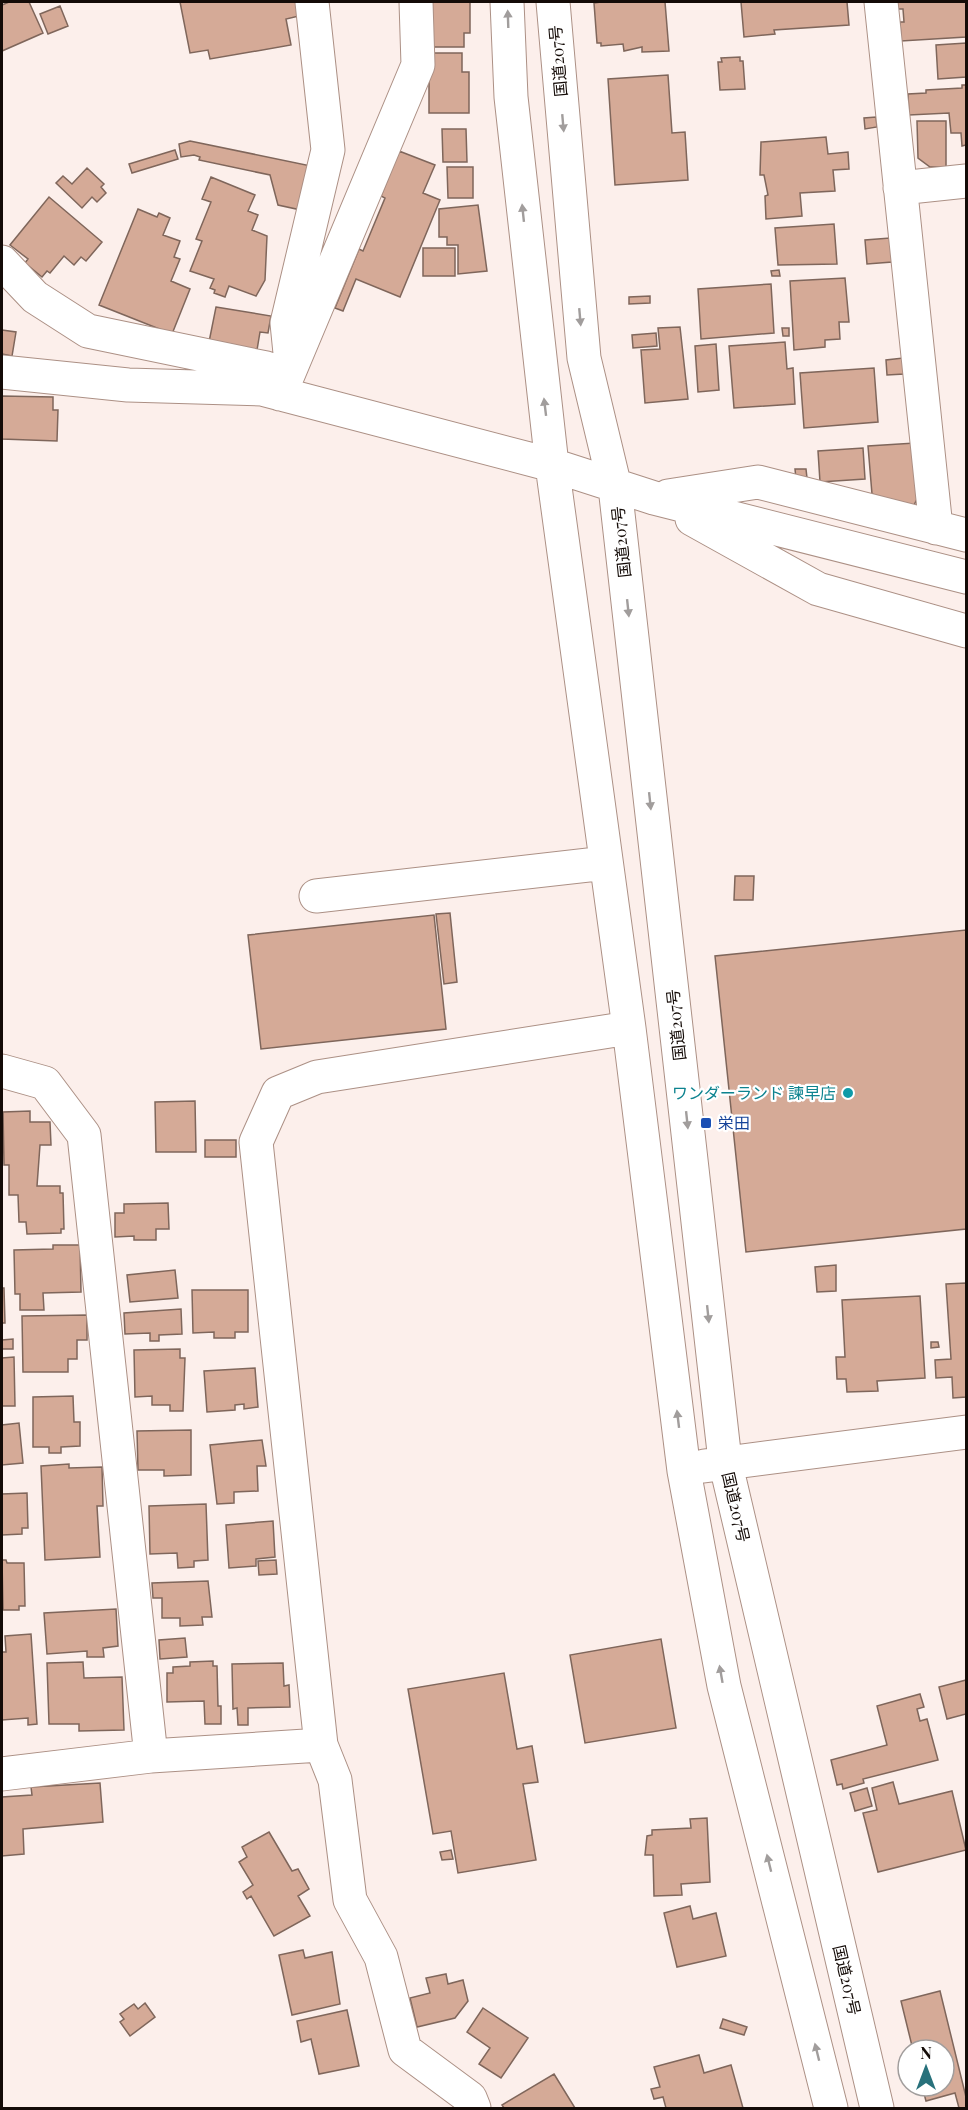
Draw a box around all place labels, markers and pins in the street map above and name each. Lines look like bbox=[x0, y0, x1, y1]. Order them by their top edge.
place label: ワンダーランド 諫早店 bbox=[672, 1082, 836, 1103]
marker: ワンダーランド 諫早店 bbox=[841, 1086, 855, 1100]
place label: 栄田 bbox=[718, 1112, 750, 1133]
marker: 栄田 bbox=[699, 1116, 713, 1130]

